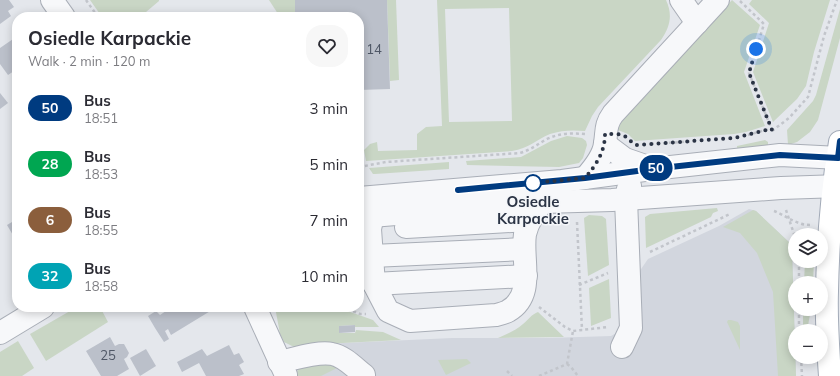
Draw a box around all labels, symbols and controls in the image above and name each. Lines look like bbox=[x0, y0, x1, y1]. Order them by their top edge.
button: heart bbox=[306, 25, 348, 67]
text: Osiedle Karpackie bbox=[28, 26, 191, 50]
your location bbox=[746, 39, 766, 59]
house number: 14 bbox=[366, 41, 382, 57]
text: Walk · 2 min · 120 m bbox=[28, 53, 150, 69]
text: Bus bbox=[84, 91, 111, 110]
text: 50 bbox=[42, 99, 58, 117]
text: 3 min bbox=[310, 99, 348, 118]
text: 18:51 bbox=[84, 110, 118, 126]
text: Bus bbox=[84, 147, 111, 166]
text: 28 bbox=[42, 155, 58, 173]
text: 5 min bbox=[310, 155, 348, 174]
line badge: 50 bbox=[638, 155, 674, 181]
text: 50 bbox=[648, 159, 664, 177]
text: 18:53 bbox=[84, 166, 118, 182]
marker: Osiedle Karpackie bbox=[524, 174, 542, 192]
place label: Osiedle Karpackie bbox=[497, 192, 569, 228]
text: Bus bbox=[84, 203, 111, 222]
text: 6 bbox=[46, 211, 54, 229]
text: 7 min bbox=[310, 211, 348, 230]
text: 18:55 bbox=[84, 222, 118, 238]
map controls bbox=[788, 228, 828, 364]
button: layers bbox=[788, 228, 828, 268]
text: Bus bbox=[84, 259, 111, 278]
text: 32 bbox=[42, 267, 58, 285]
text: 10 min bbox=[301, 267, 348, 286]
button: + bbox=[788, 276, 828, 316]
text: 18:58 bbox=[84, 278, 118, 294]
button: − bbox=[788, 324, 828, 364]
house number: 25 bbox=[100, 347, 116, 363]

